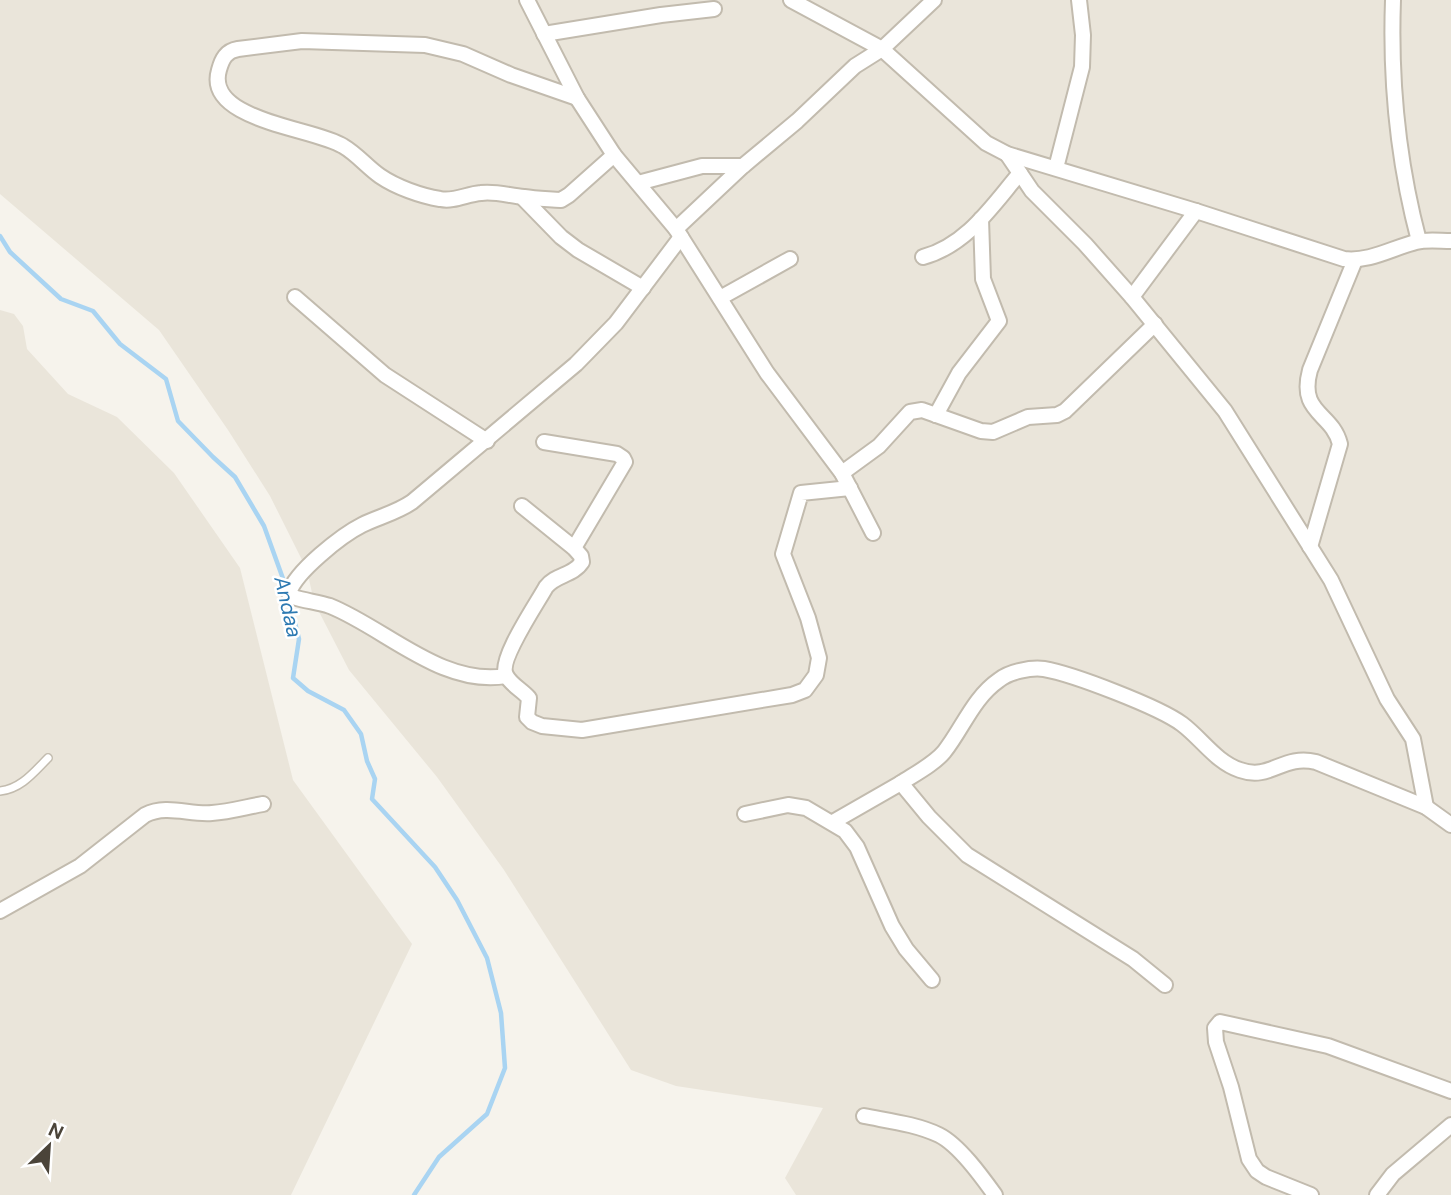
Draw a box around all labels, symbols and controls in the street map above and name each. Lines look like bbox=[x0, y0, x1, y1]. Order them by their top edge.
water label: Andaa bbox=[267, 573, 309, 640]
north arrow bbox=[14, 1111, 84, 1181]
text: N bbox=[44, 1117, 68, 1145]

